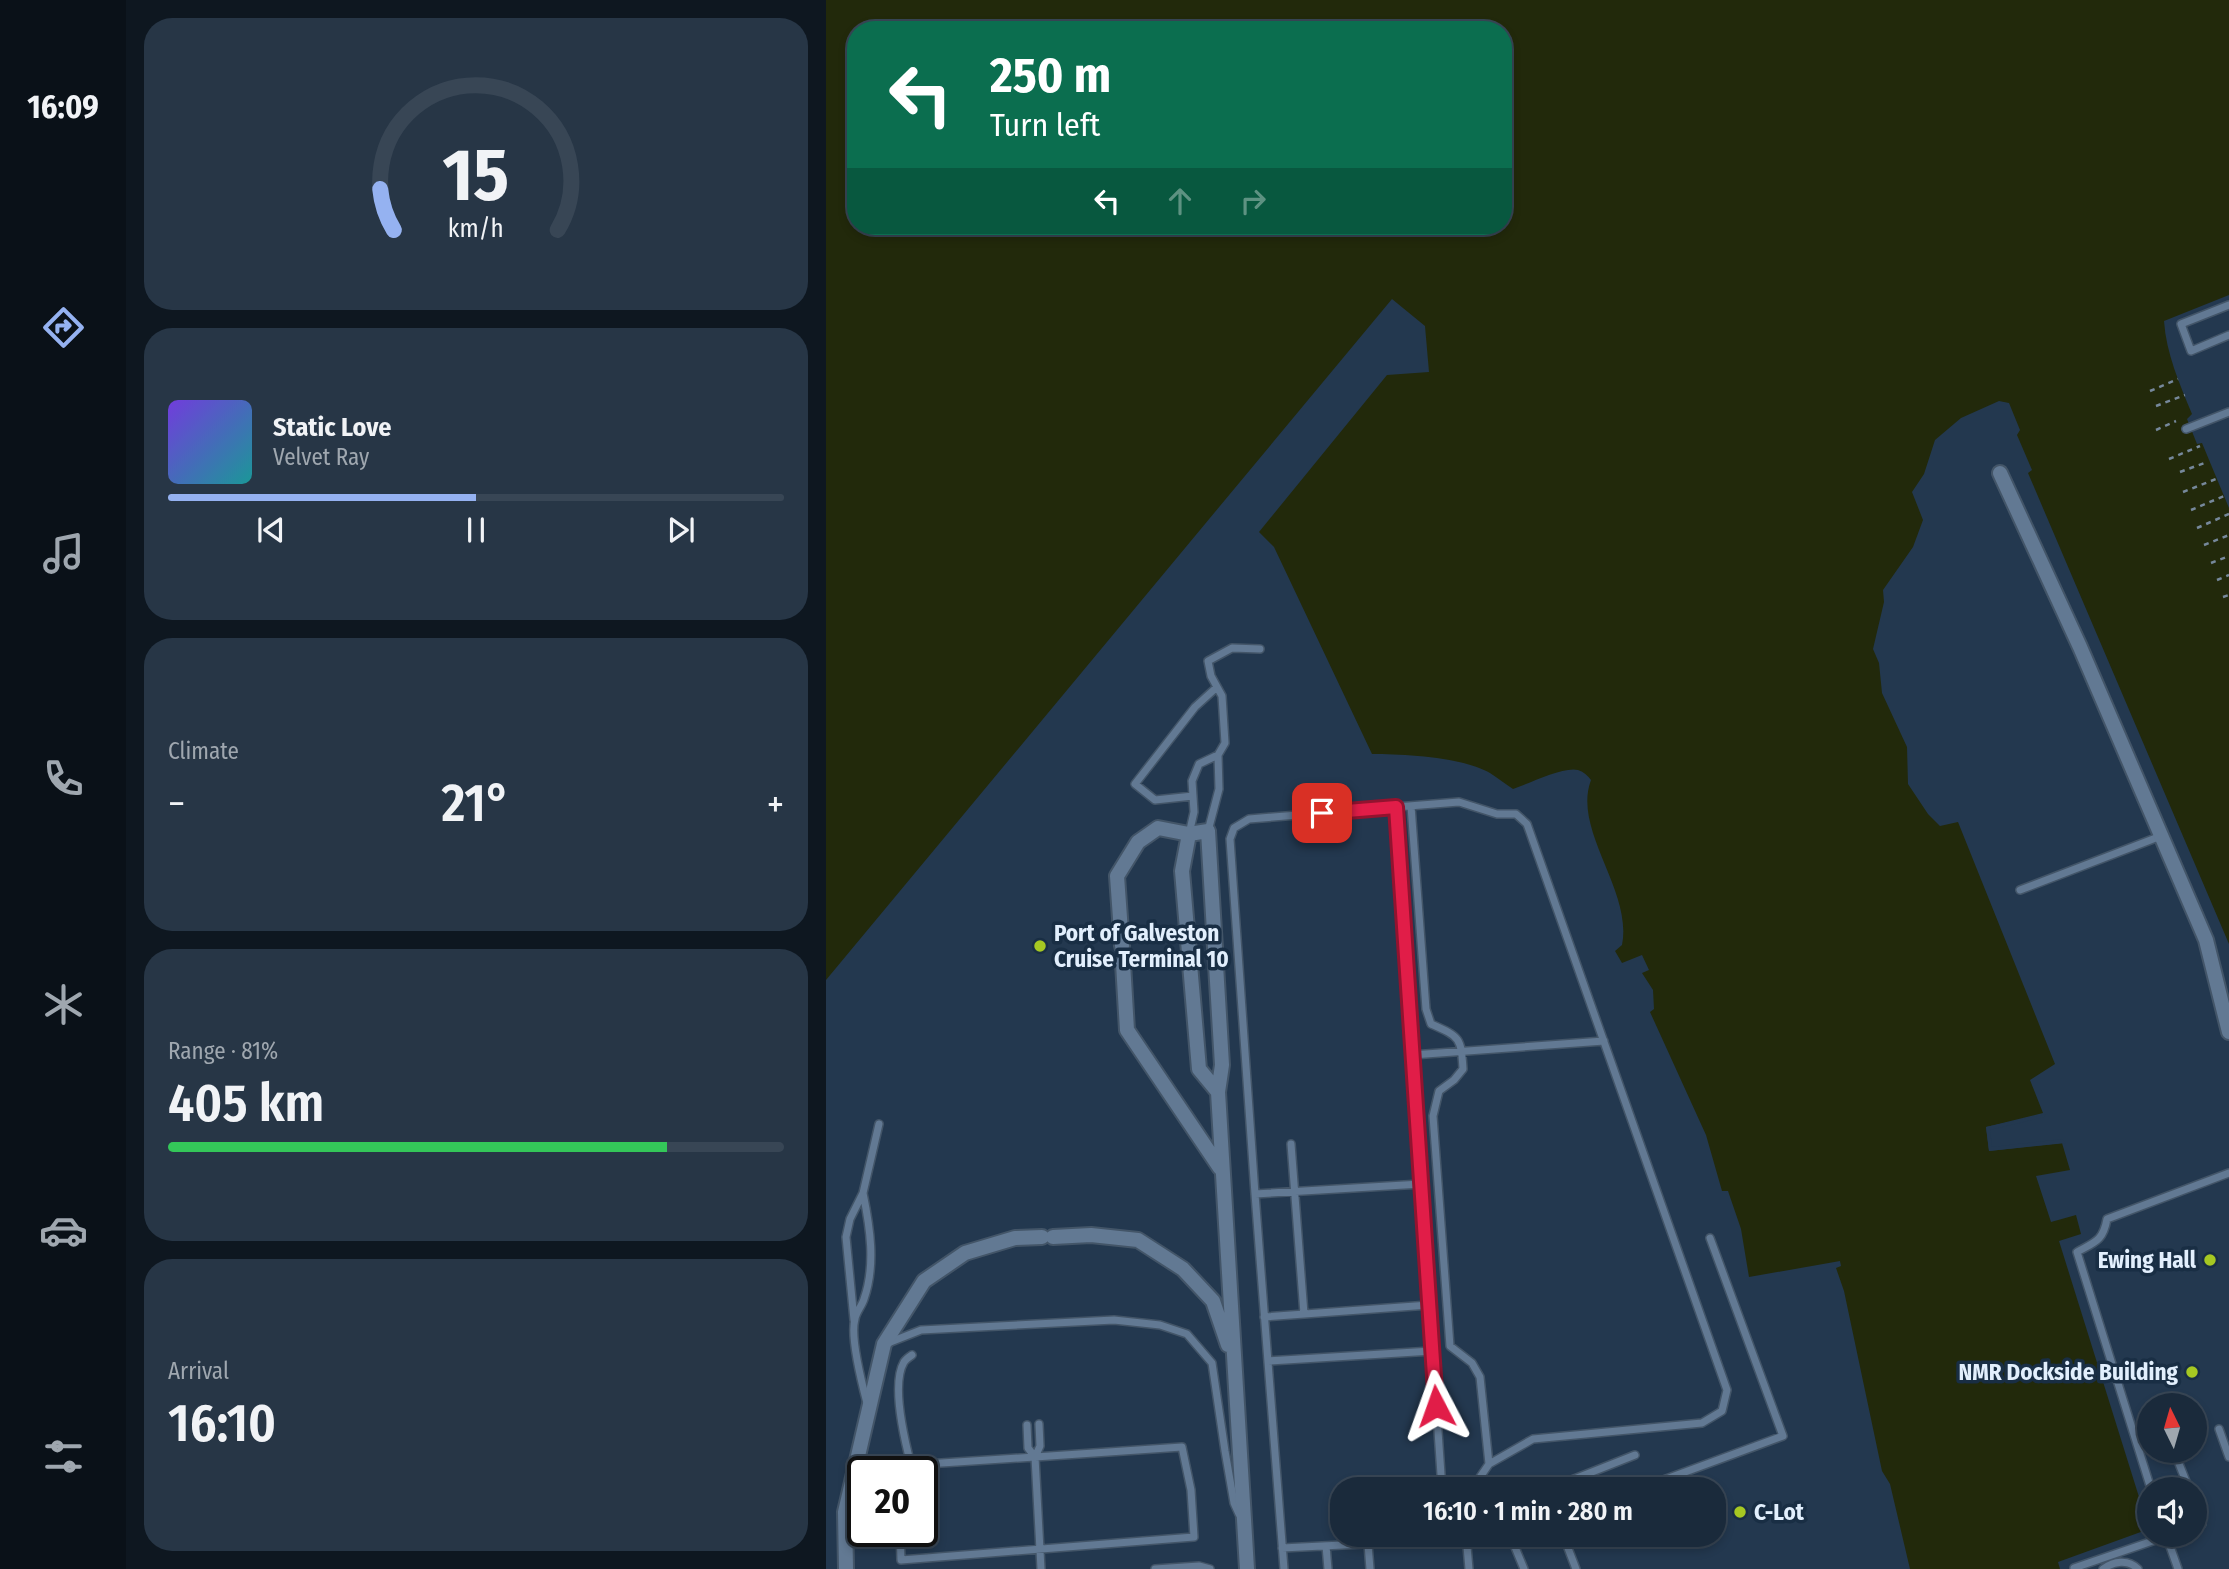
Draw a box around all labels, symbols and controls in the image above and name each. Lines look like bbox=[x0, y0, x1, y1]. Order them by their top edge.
text: 250 m bbox=[990, 46, 1111, 105]
icon: left bbox=[875, 49, 966, 140]
text: 16:09 bbox=[27, 88, 99, 126]
text: Turn left bbox=[990, 106, 1100, 144]
text: 15 bbox=[443, 132, 509, 219]
icon: left bbox=[1088, 182, 1126, 220]
icon: ahead bbox=[1161, 182, 1199, 220]
icon: right bbox=[1234, 182, 1272, 220]
text: km/h bbox=[448, 214, 504, 244]
icon: directions bbox=[39, 303, 88, 352]
text: Static Love bbox=[273, 412, 391, 443]
text: Velvet Ray bbox=[273, 443, 369, 471]
icon: previous bbox=[252, 511, 290, 549]
icon: pause bbox=[457, 511, 495, 549]
icon: next bbox=[662, 511, 700, 549]
icon: music bbox=[39, 529, 88, 578]
text: Climate bbox=[168, 737, 239, 765]
icon: phone bbox=[39, 754, 88, 803]
text: 21° bbox=[441, 772, 510, 835]
text: − bbox=[168, 781, 185, 827]
text: + bbox=[767, 781, 784, 827]
pin bbox=[1292, 783, 1352, 843]
icon: arrive bbox=[1303, 794, 1341, 832]
place label: Port of Galveston Cruise Terminal 10 bbox=[1054, 919, 1229, 973]
marker: Port of Galveston Cruise Terminal 10 bbox=[1032, 938, 1048, 954]
icon: climate bbox=[39, 980, 88, 1029]
text: Range · 81% bbox=[168, 1037, 278, 1065]
text: 405 km bbox=[168, 1072, 324, 1135]
icon: car bbox=[39, 1206, 88, 1255]
place label: Ewing Hall bbox=[2098, 1246, 2197, 1274]
marker: Ewing Hall bbox=[2202, 1252, 2218, 1268]
text: Arrival bbox=[168, 1357, 229, 1385]
place label: NMR Dockside Building bbox=[1958, 1358, 2179, 1386]
marker: NMR Dockside Building bbox=[2184, 1364, 2200, 1380]
position arrow bbox=[1399, 1369, 1473, 1443]
text: 16:10 bbox=[168, 1392, 276, 1455]
north arrow bbox=[2137, 1393, 2207, 1463]
map controls bbox=[2137, 1393, 2207, 1547]
icon: filters bbox=[39, 1432, 88, 1481]
speed limit sign: 20 bbox=[847, 1456, 938, 1547]
button: sound bbox=[2137, 1477, 2207, 1547]
text: 16:10 · 1 min · 280 m bbox=[1423, 1496, 1633, 1527]
place label: C-Lot bbox=[1754, 1498, 1805, 1526]
marker: C-Lot bbox=[1732, 1504, 1748, 1520]

